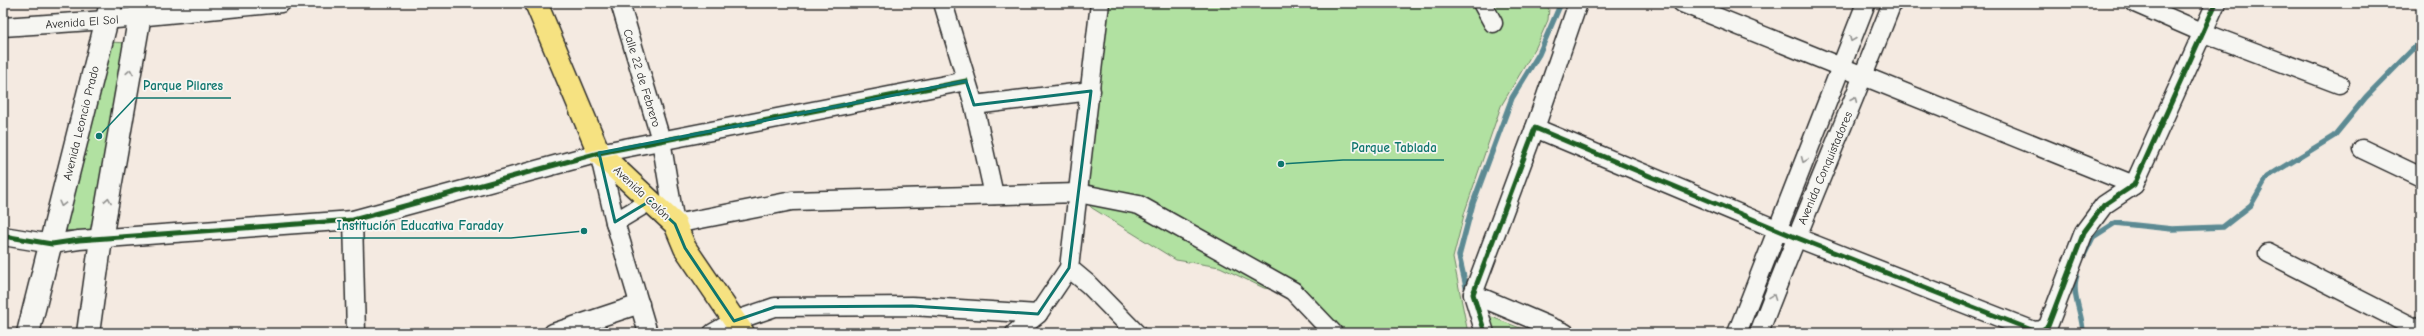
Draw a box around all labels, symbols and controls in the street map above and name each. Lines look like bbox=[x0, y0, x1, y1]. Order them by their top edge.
street label: Avenida El Sol bbox=[45, 12, 119, 32]
street label: Calle 22 de Febrero bbox=[620, 27, 664, 129]
one-way arrow bbox=[1848, 36, 1856, 43]
street label: Avenida Leoncio Prado bbox=[60, 64, 102, 182]
one-way arrow bbox=[125, 69, 133, 75]
callout: Parque Pilares bbox=[135, 73, 231, 98]
text: Parque Pilares bbox=[143, 78, 223, 93]
one-way arrow bbox=[1850, 95, 1858, 102]
street label: Avenida Conquistadores bbox=[1795, 109, 1855, 227]
callout: Parque Tablada bbox=[1343, 135, 1444, 160]
text: Parque Tablada bbox=[1351, 140, 1437, 155]
one-way arrow bbox=[1800, 157, 1808, 164]
street label: Avenida Colón bbox=[611, 163, 673, 223]
one-way arrow bbox=[103, 197, 112, 204]
one-way arrow bbox=[58, 201, 66, 207]
callout: Institución Educativa Faraday bbox=[329, 213, 511, 238]
text: Institución Educativa Faraday bbox=[337, 218, 503, 233]
one-way arrow bbox=[1768, 293, 1776, 300]

